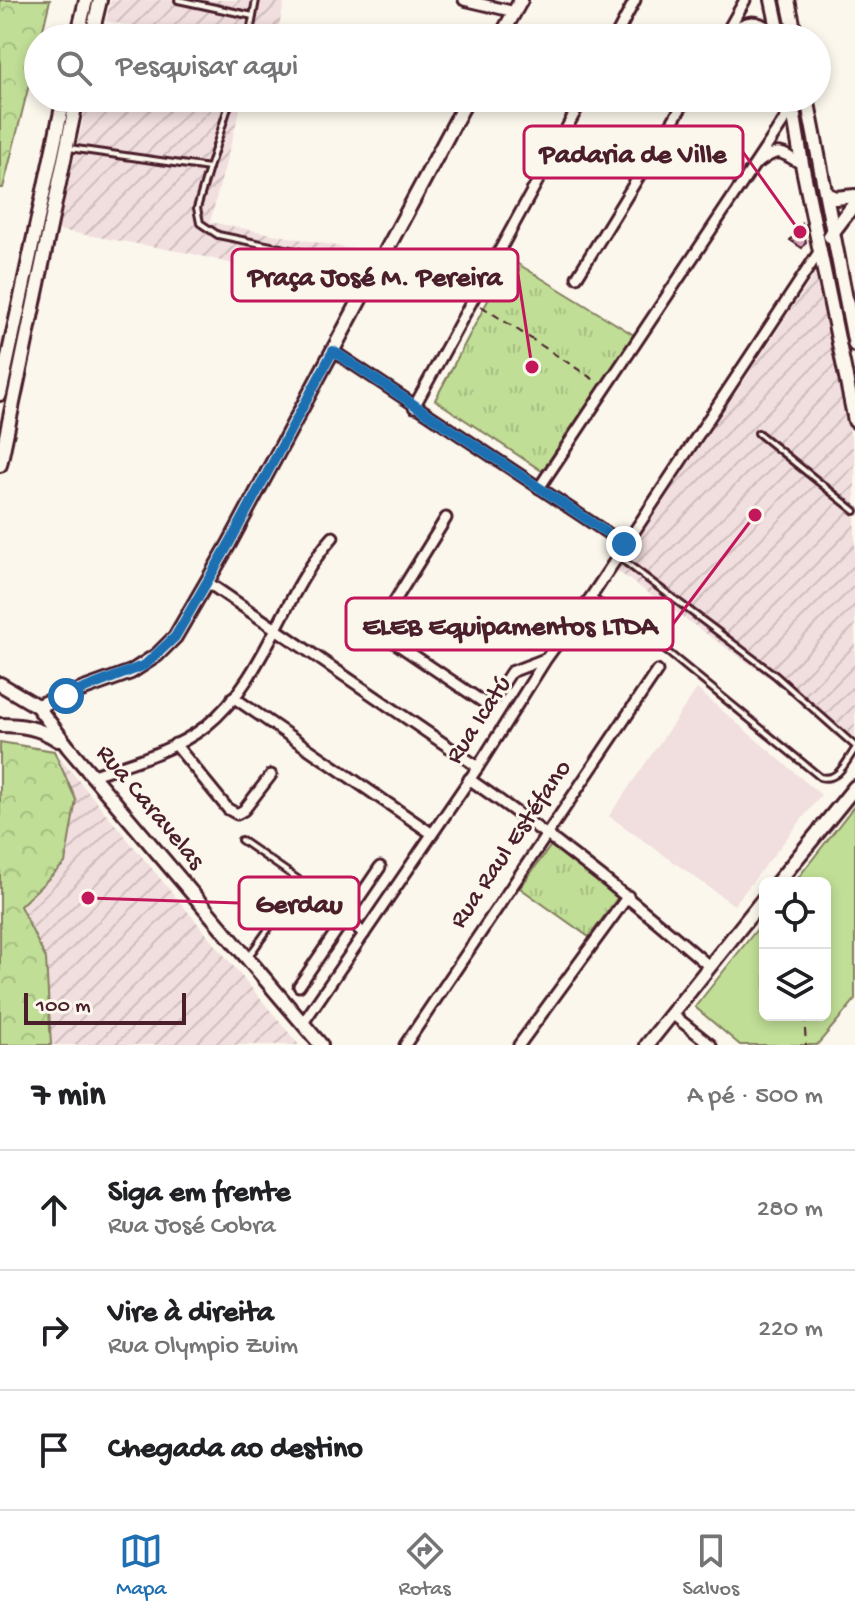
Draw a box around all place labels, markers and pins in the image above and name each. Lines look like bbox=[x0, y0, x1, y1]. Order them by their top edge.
callout: Padaria de Ville bbox=[524, 126, 743, 178]
callout: Praça José M. Pereira bbox=[232, 249, 518, 301]
callout: ELEB Equipamentos LTDA bbox=[346, 598, 673, 650]
callout: Gerdau bbox=[239, 877, 359, 929]

